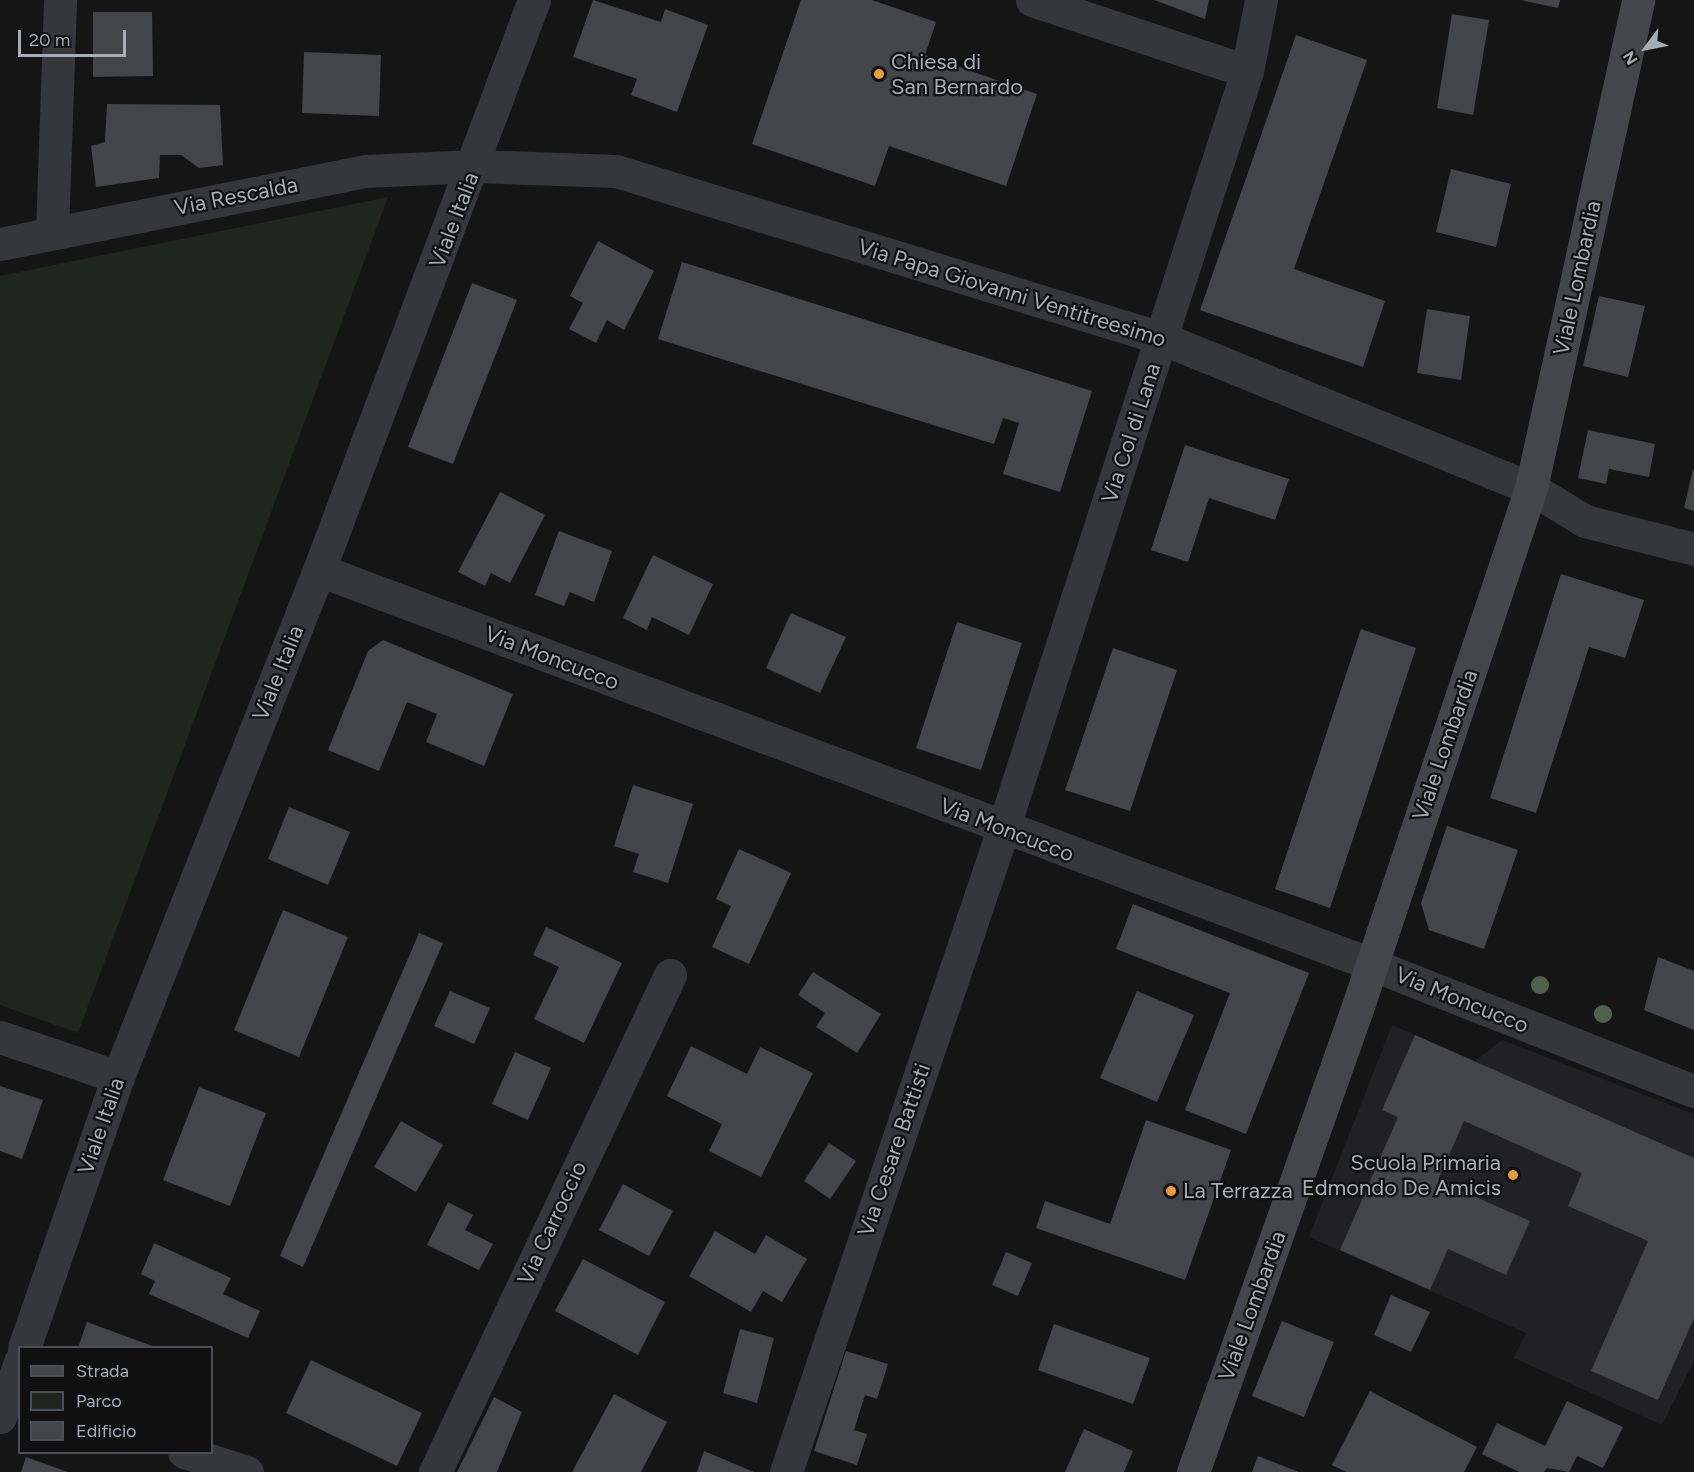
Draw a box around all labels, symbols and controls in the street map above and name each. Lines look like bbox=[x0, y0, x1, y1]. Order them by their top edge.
scale bar bbox=[21, 18, 129, 56]
north arrow bbox=[1616, 18, 1676, 78]
text: 20 m bbox=[29, 29, 70, 51]
place label: Chiesa di San Bernardo bbox=[891, 48, 1023, 100]
text: N bbox=[1619, 48, 1642, 68]
marker: Chiesa di San Bernardo bbox=[872, 67, 886, 81]
street label: Viale Italia bbox=[424, 168, 484, 272]
street label: Via Rescalda bbox=[172, 171, 300, 221]
street label: Viale Lombardia bbox=[1548, 198, 1606, 358]
street label: Via Papa Giovanni Ventitreesimo bbox=[855, 233, 1169, 353]
street label: Via Col di Lana bbox=[1096, 360, 1166, 506]
street label: Via Moncucco bbox=[481, 620, 623, 696]
street label: Viale Italia bbox=[247, 621, 309, 725]
street label: Viale Lombardia bbox=[1407, 666, 1483, 824]
street label: Via Moncucco bbox=[936, 792, 1078, 868]
street label: Via Moncucco bbox=[1392, 961, 1532, 1039]
street label: Via Cesare Battisti bbox=[852, 1060, 936, 1240]
street label: Viale Italia bbox=[72, 1074, 130, 1178]
place label: Scuola Primaria Edmondo De Amicis bbox=[1302, 1149, 1501, 1200]
street label: Via Carroccio bbox=[512, 1157, 592, 1289]
marker: Scuola Primaria Edmondo De Amicis bbox=[1506, 1168, 1520, 1182]
place label: La Terrazza bbox=[1183, 1178, 1293, 1204]
marker: La Terrazza bbox=[1164, 1184, 1178, 1198]
street label: Viale Lombardia bbox=[1213, 1227, 1291, 1385]
legend bbox=[18, 1346, 213, 1454]
text: Strada bbox=[76, 1360, 129, 1382]
text: Parco bbox=[76, 1390, 122, 1412]
text: Edificio bbox=[76, 1420, 137, 1442]

